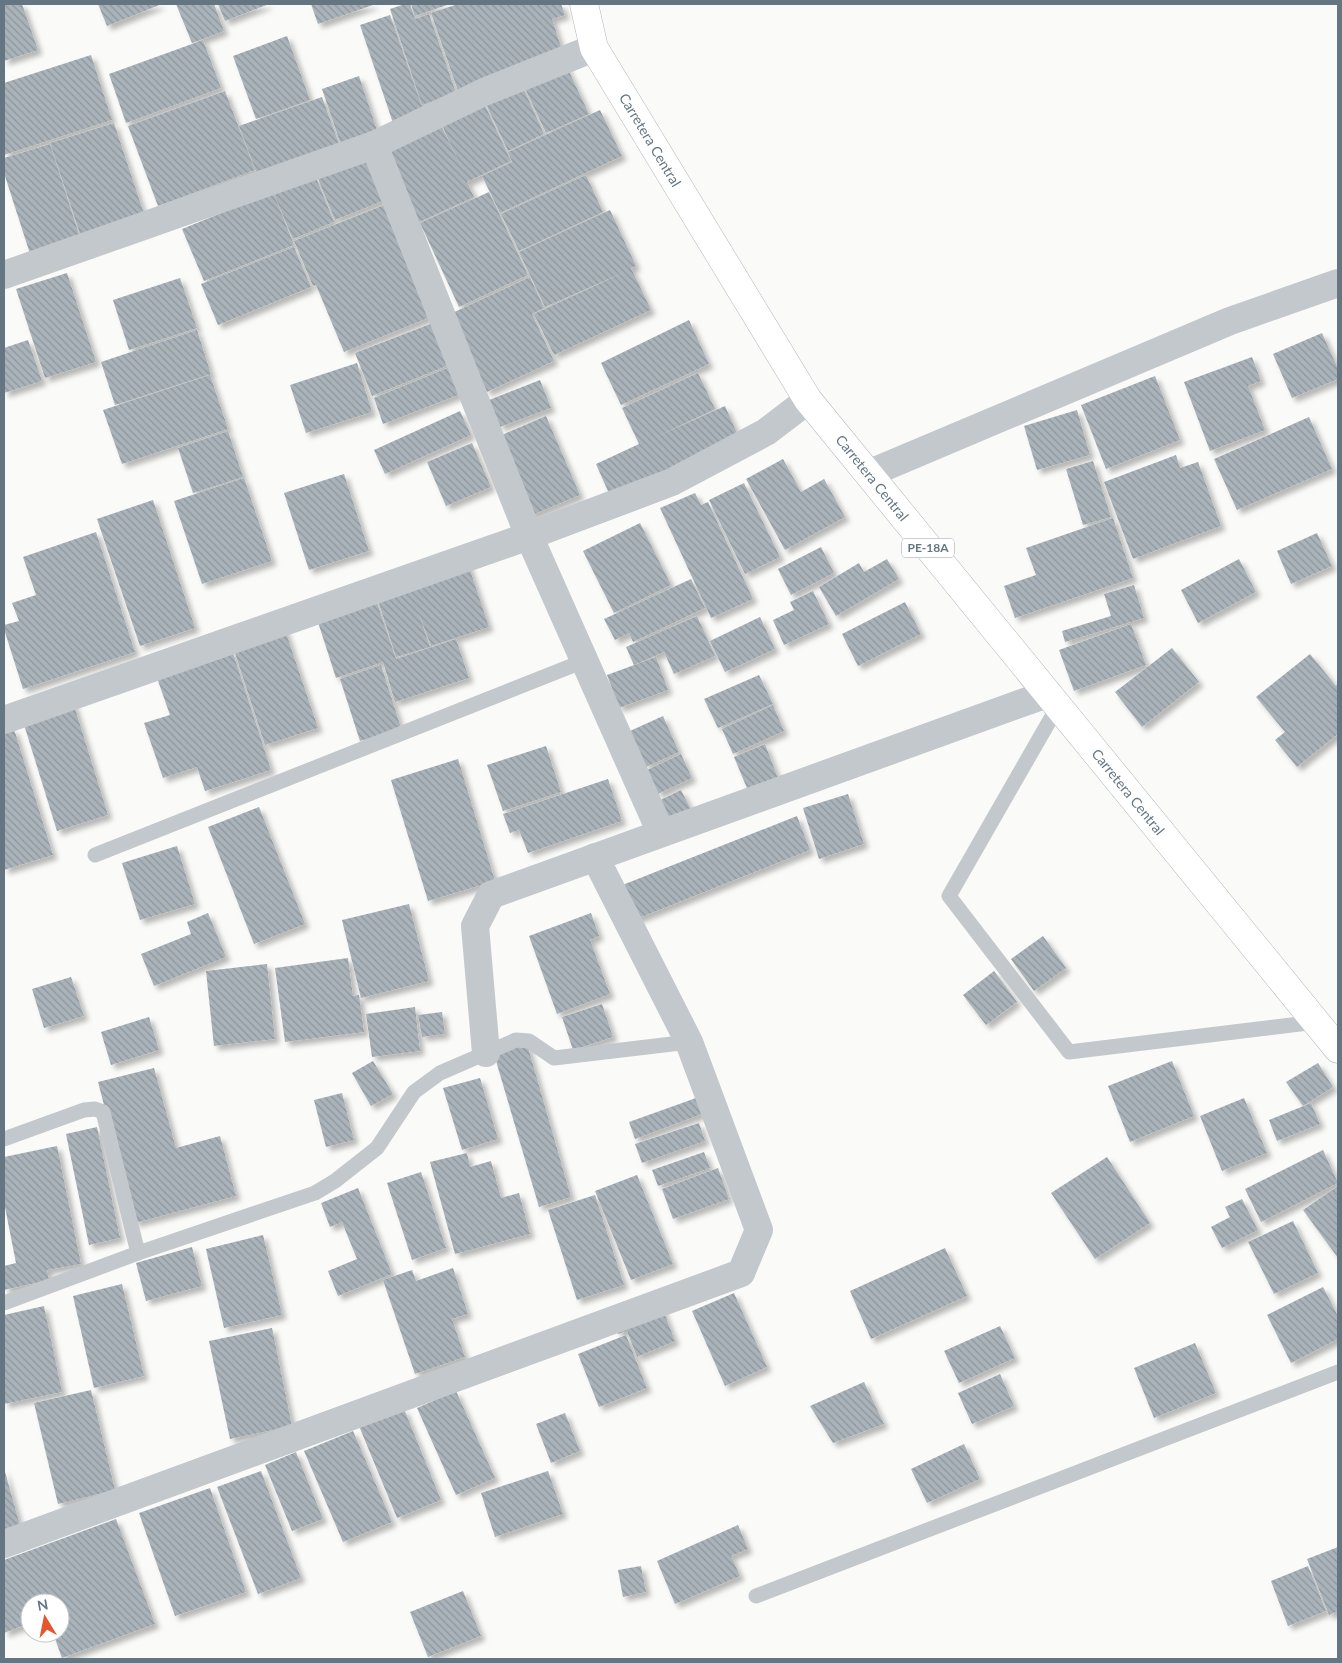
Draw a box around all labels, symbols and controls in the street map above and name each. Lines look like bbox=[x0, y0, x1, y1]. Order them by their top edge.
street label: Carretera Central bbox=[616, 90, 685, 190]
street label: Carretera Central bbox=[832, 431, 912, 524]
road number: PE-18A bbox=[902, 538, 954, 558]
street label: Carretera Central bbox=[1088, 745, 1168, 838]
north arrow bbox=[20, 1593, 70, 1643]
text: N bbox=[36, 1595, 49, 1614]

